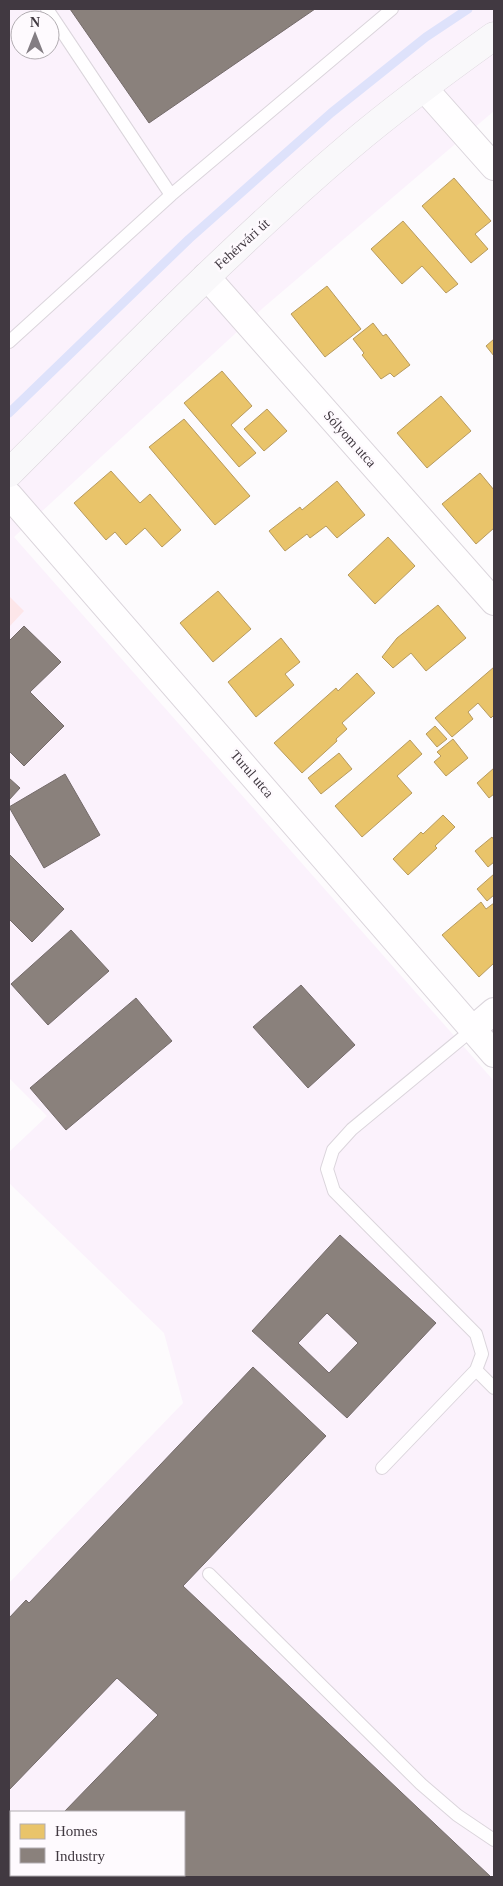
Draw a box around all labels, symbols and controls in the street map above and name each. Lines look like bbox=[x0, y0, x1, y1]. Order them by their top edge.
north arrow bbox=[10, 10, 60, 60]
text: N bbox=[30, 15, 40, 30]
street label: Fehérvári út bbox=[212, 216, 272, 272]
street label: Sólyom utca bbox=[321, 408, 380, 471]
street label: Turul utca bbox=[227, 747, 277, 801]
legend bbox=[10, 1811, 185, 1876]
text: Homes bbox=[55, 1823, 98, 1839]
text: Industry bbox=[55, 1848, 105, 1864]

